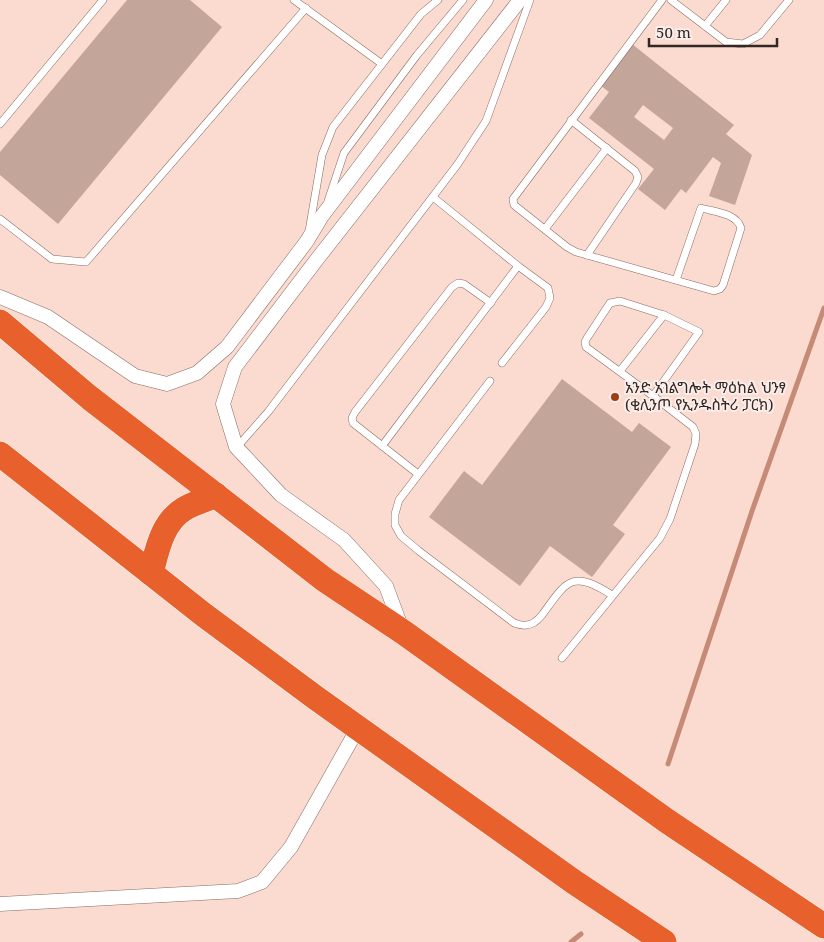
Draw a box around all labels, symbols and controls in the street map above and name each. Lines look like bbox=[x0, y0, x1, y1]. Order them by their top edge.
scale bar bbox=[649, 15, 776, 47]
text: 50 m bbox=[656, 22, 691, 42]
place label: አንድ አገልግሎት ማዕከል ህንፃ (ቂሊንጦ የኢንዱስትሪ ፓርክ) bbox=[625, 377, 786, 414]
marker: አንድ አገልግሎት ማዕከል ህንፃ (ቂሊንጦ የኢንዱስትሪ ፓርክ) bbox=[609, 391, 621, 403]

